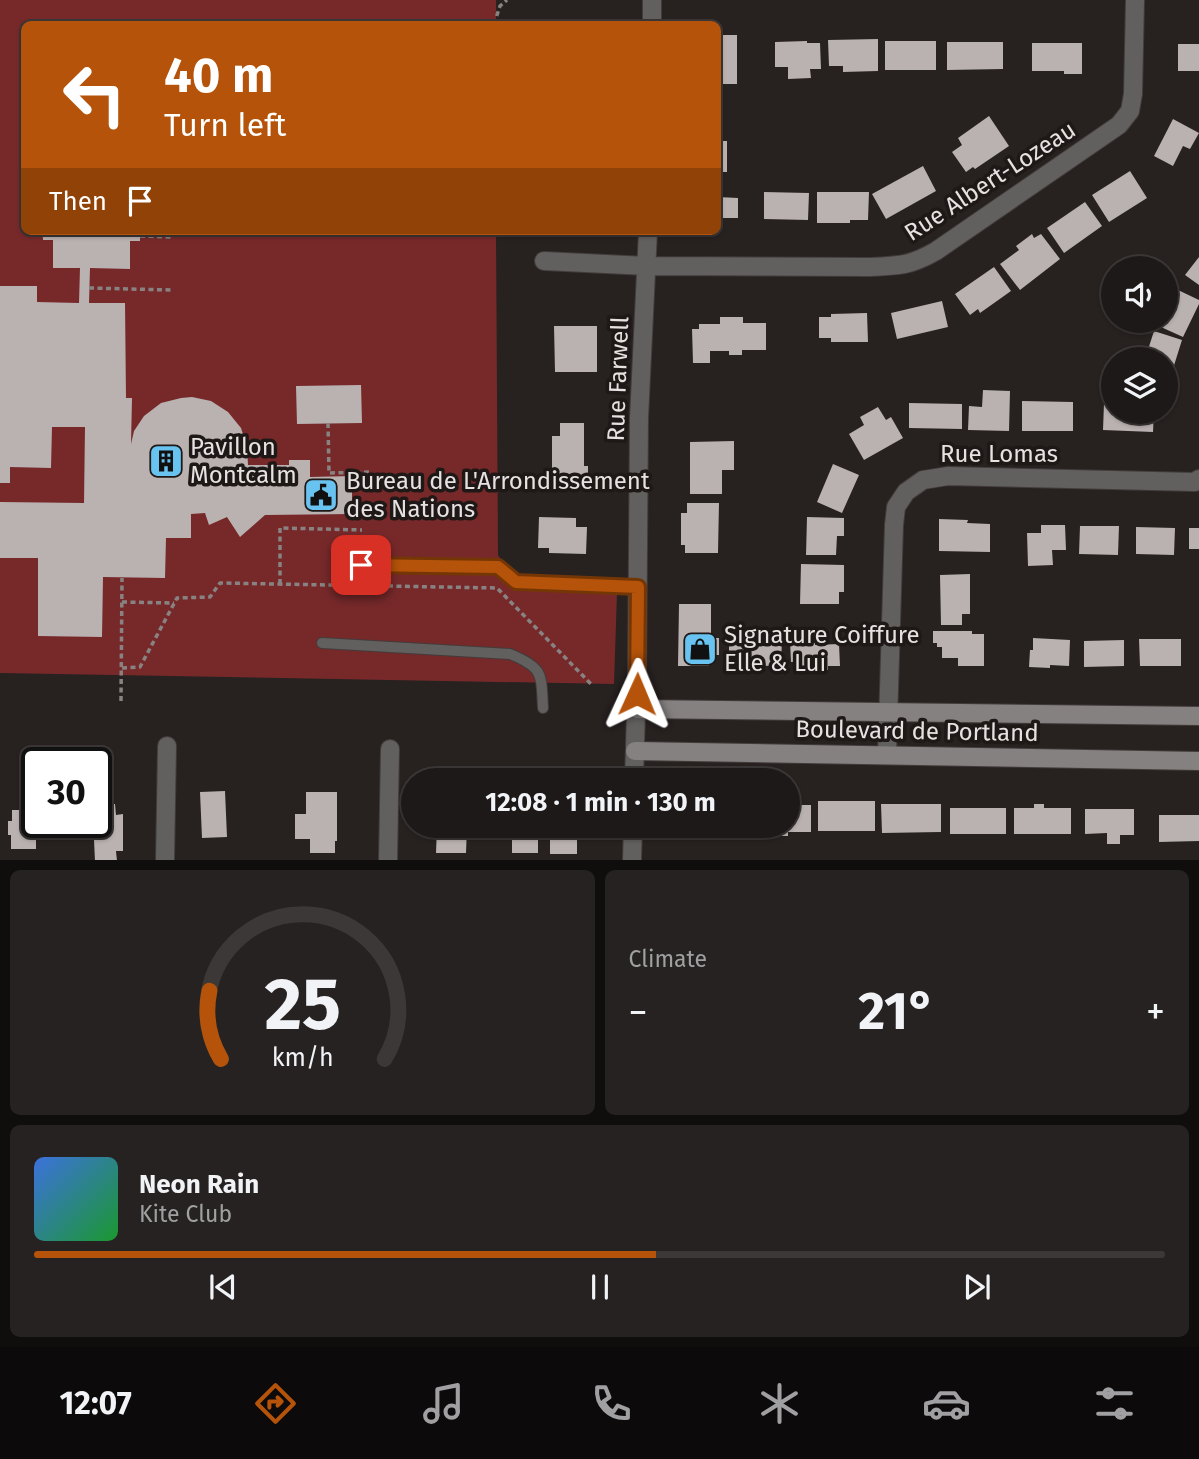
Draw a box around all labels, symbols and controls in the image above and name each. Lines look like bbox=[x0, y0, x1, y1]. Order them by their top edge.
text: 40 m bbox=[164, 46, 273, 105]
icon: left bbox=[49, 49, 140, 140]
text: Turn left bbox=[164, 106, 286, 144]
street label: Rue Albert-Lozeau bbox=[899, 115, 1081, 247]
icon: arrive bbox=[121, 182, 159, 220]
text: Then bbox=[49, 186, 107, 217]
map controls bbox=[1101, 256, 1178, 424]
button: sound bbox=[1101, 256, 1178, 333]
street label: Rue Farwell bbox=[602, 316, 634, 442]
button: layers bbox=[1101, 347, 1178, 424]
place label: Pavillon Montcalm bbox=[190, 433, 297, 489]
street label: Rue Lomas bbox=[940, 440, 1058, 468]
building icon: Pavillon Montcalm bbox=[147, 442, 185, 480]
place label: Bureau de L'Arrondissement des Nations bbox=[346, 467, 650, 523]
public building icon: Bureau de L'Arrondissement des Nations bbox=[302, 476, 340, 514]
pin bbox=[331, 535, 391, 595]
icon: arrive bbox=[342, 546, 380, 584]
place label: Signature Coiffure Elle & Lui bbox=[724, 621, 919, 677]
shop icon: Signature Coiffure Elle & Lui bbox=[681, 630, 719, 668]
position arrow bbox=[600, 657, 674, 731]
street label: Boulevard de Portland bbox=[795, 715, 1039, 747]
speed limit sign: 30 bbox=[21, 747, 112, 838]
text: 12:08 · 1 min · 130 m bbox=[485, 787, 716, 818]
text: Climate bbox=[629, 945, 707, 973]
text: 25 bbox=[264, 961, 341, 1048]
text: 21° bbox=[858, 980, 935, 1043]
text: − bbox=[629, 989, 648, 1035]
text: + bbox=[1146, 989, 1165, 1035]
text: km/h bbox=[271, 1042, 333, 1072]
text: Neon Rain bbox=[139, 1169, 259, 1200]
text: Kite Club bbox=[139, 1200, 232, 1228]
icon: previous bbox=[204, 1268, 242, 1306]
icon: pause bbox=[581, 1268, 619, 1306]
icon: next bbox=[958, 1268, 996, 1306]
icon: directions bbox=[251, 1379, 300, 1428]
icon: music bbox=[419, 1379, 468, 1428]
icon: phone bbox=[587, 1379, 636, 1428]
icon: climate bbox=[755, 1379, 804, 1428]
icon: car bbox=[922, 1379, 971, 1428]
icon: filters bbox=[1090, 1379, 1139, 1428]
text: 12:07 bbox=[59, 1384, 132, 1422]

